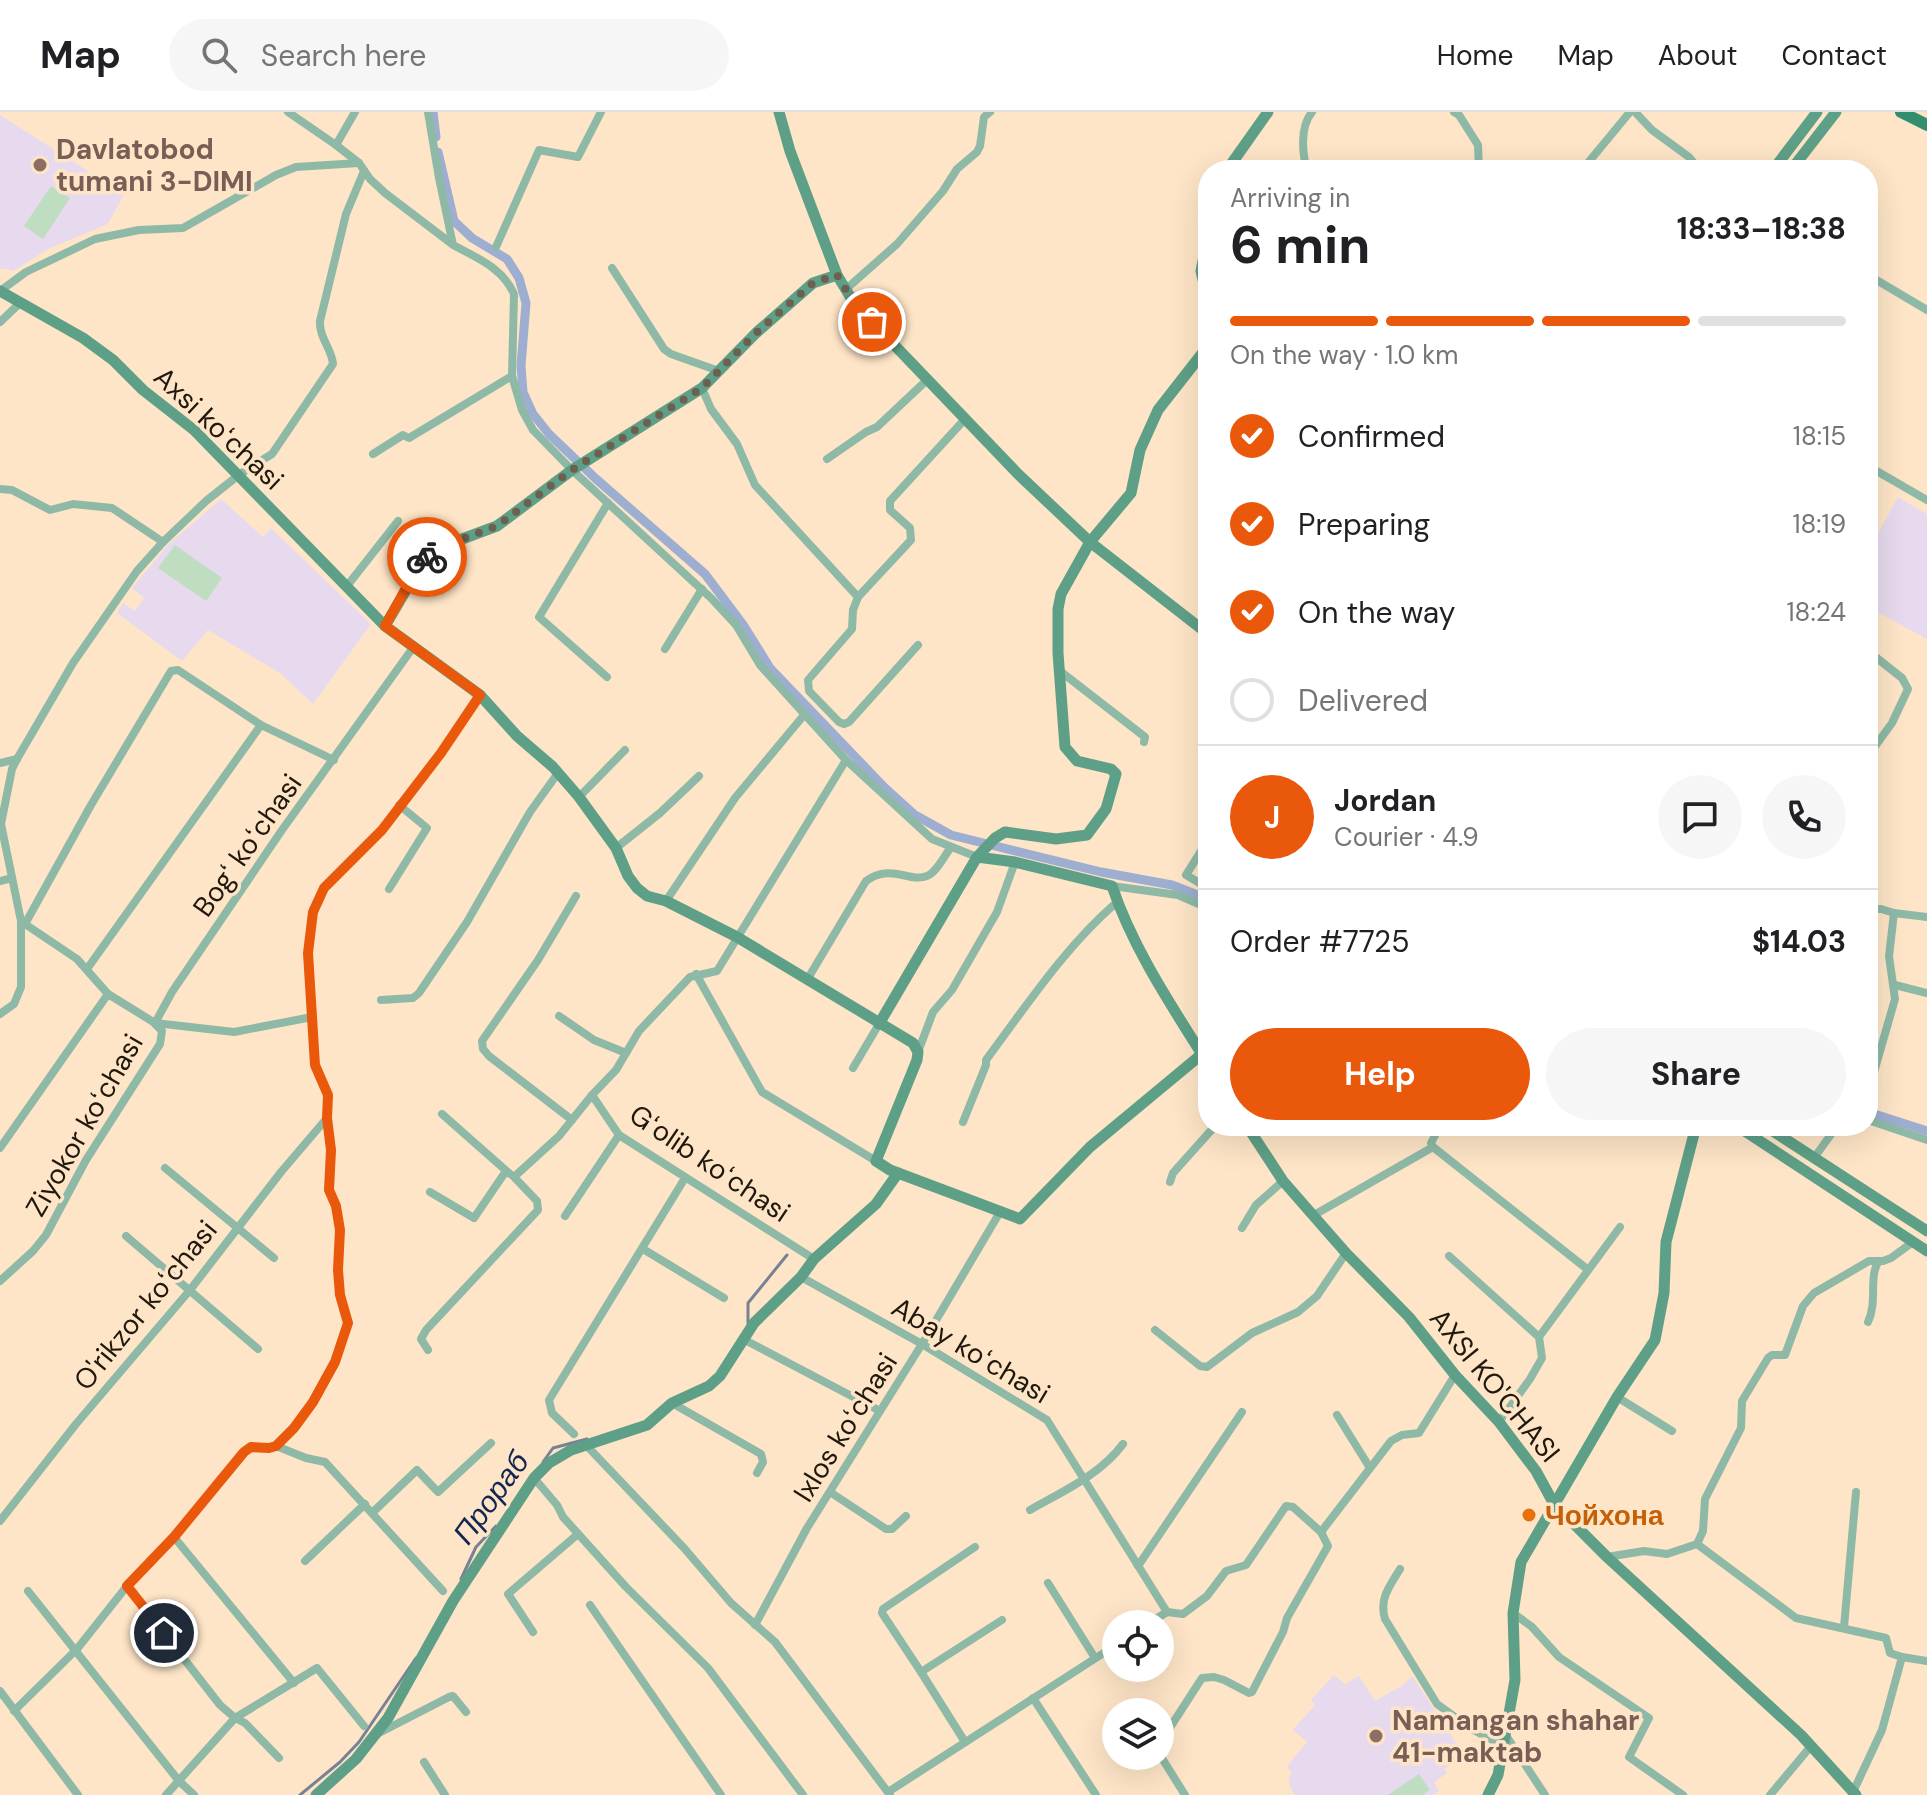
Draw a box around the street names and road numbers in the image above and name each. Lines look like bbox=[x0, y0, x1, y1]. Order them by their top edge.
street label: Axsi koʻchasi bbox=[146, 359, 292, 498]
street label: Bogʻ koʻchasi bbox=[185, 767, 310, 924]
street label: Ziyokor koʻchasi bbox=[17, 1028, 152, 1223]
street label: Gʻolib koʻchasi bbox=[622, 1096, 797, 1231]
street label: O'rikzor koʻchasi bbox=[65, 1213, 225, 1398]
street label: Abay koʻchasi bbox=[885, 1289, 1057, 1412]
street label: AXSI KO'CHASI bbox=[1421, 1301, 1568, 1470]
street label: Ixlos koʻchasi bbox=[785, 1346, 906, 1509]

